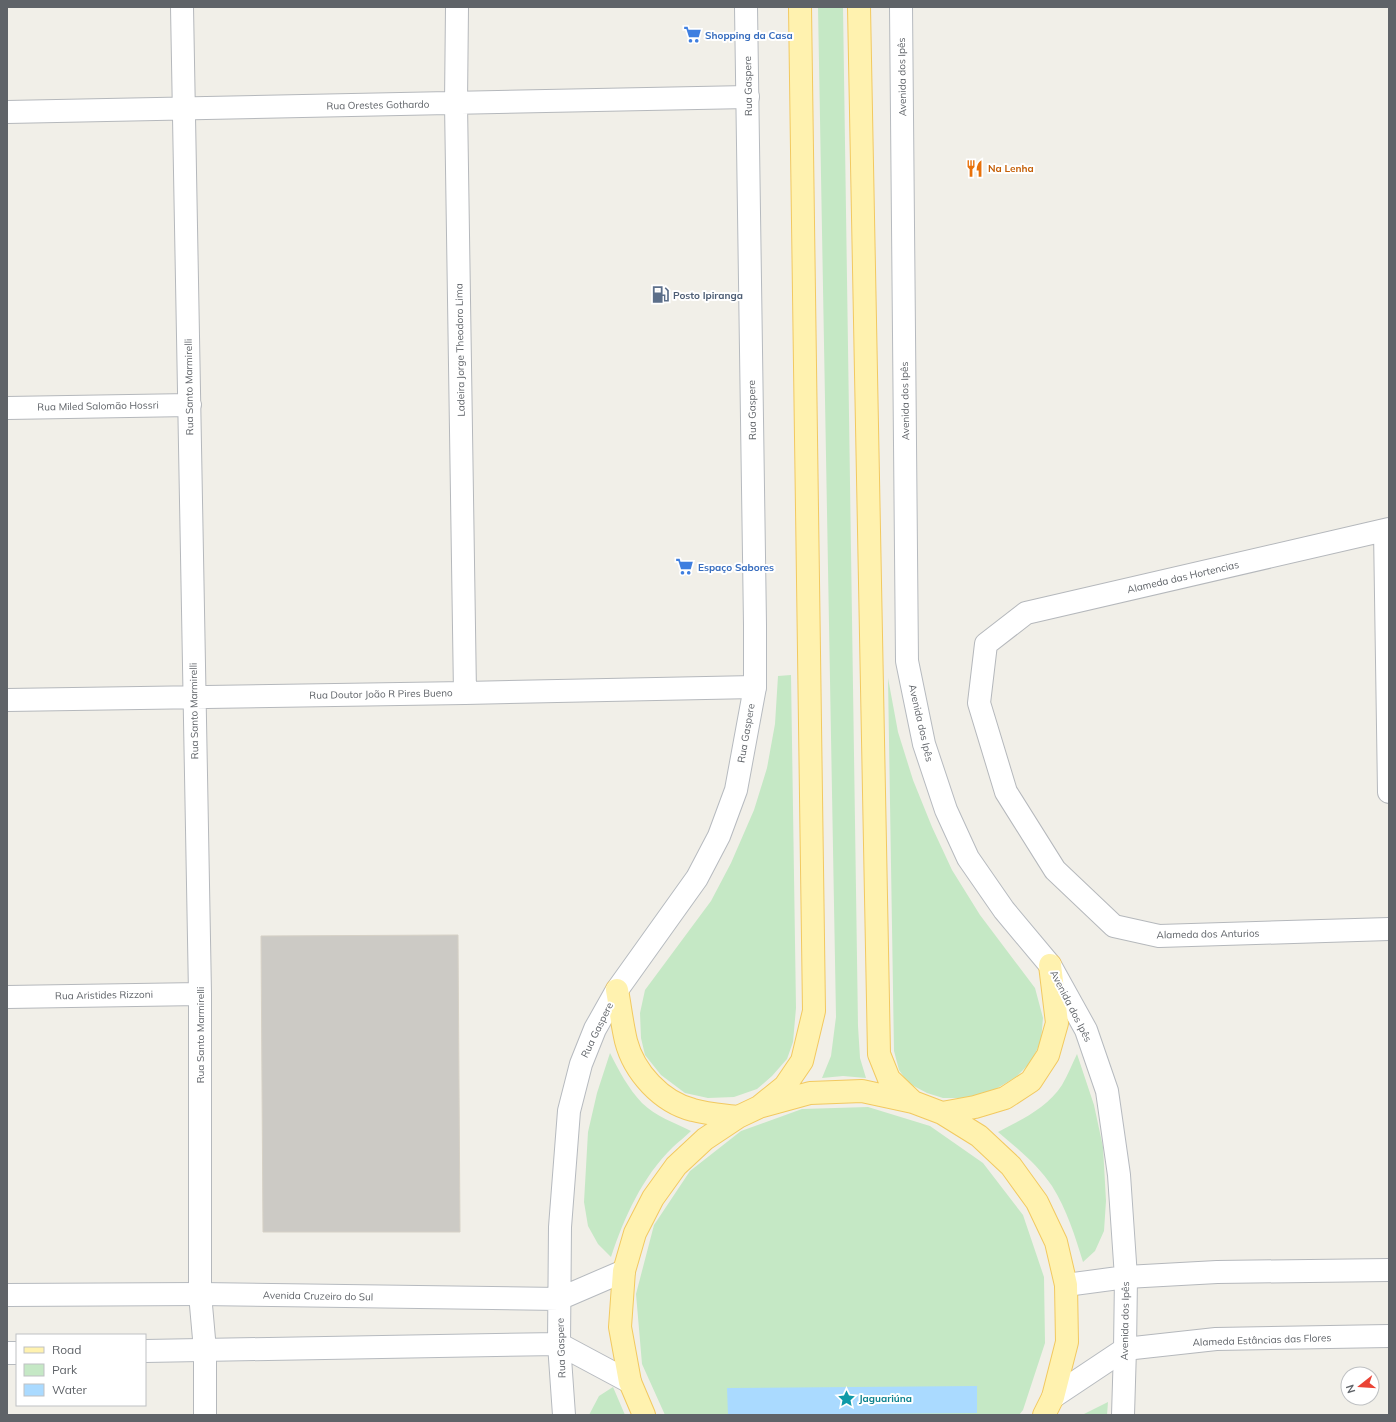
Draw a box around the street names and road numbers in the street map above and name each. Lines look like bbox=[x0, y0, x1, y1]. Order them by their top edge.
street label: Avenida dos Ipês bbox=[895, 37, 909, 117]
street label: Rua Gaspere bbox=[741, 56, 755, 116]
street label: Rua Orestes Gothardo bbox=[326, 98, 430, 112]
street label: Ladeira Jorge Theodoro Lima bbox=[452, 283, 468, 417]
street label: Rua Santo Marmirelli bbox=[182, 339, 196, 435]
street label: Avenida dos Ipês bbox=[898, 361, 912, 441]
street label: Rua Gaspere bbox=[745, 380, 759, 440]
street label: Rua Miled Salomão Hossri bbox=[37, 398, 159, 414]
street label: Alameda das Hortencias bbox=[1126, 558, 1240, 596]
street label: Rua Santo Marmirelli bbox=[187, 663, 201, 759]
street label: Avenida dos Ipês bbox=[906, 683, 936, 763]
street label: Rua Doutor João R Pires Bueno bbox=[309, 686, 453, 702]
street label: Rua Gaspere bbox=[734, 702, 758, 764]
street label: Alameda dos Anturios bbox=[1156, 927, 1260, 941]
street label: Avenida dos Ipês bbox=[1047, 968, 1095, 1044]
street label: Rua Santo Marmirelli bbox=[194, 987, 207, 1083]
street label: Rua Aristides Rizzoni bbox=[55, 988, 153, 1002]
street label: Rua Gaspere bbox=[578, 1000, 616, 1060]
street label: Avenida dos Ipês bbox=[1118, 1281, 1132, 1361]
street label: Avenida Cruzeiro do Sul bbox=[263, 1289, 373, 1303]
street label: Rua Gaspere bbox=[553, 1318, 569, 1378]
street label: Alameda Estâncias das Flores bbox=[1192, 1331, 1332, 1349]

